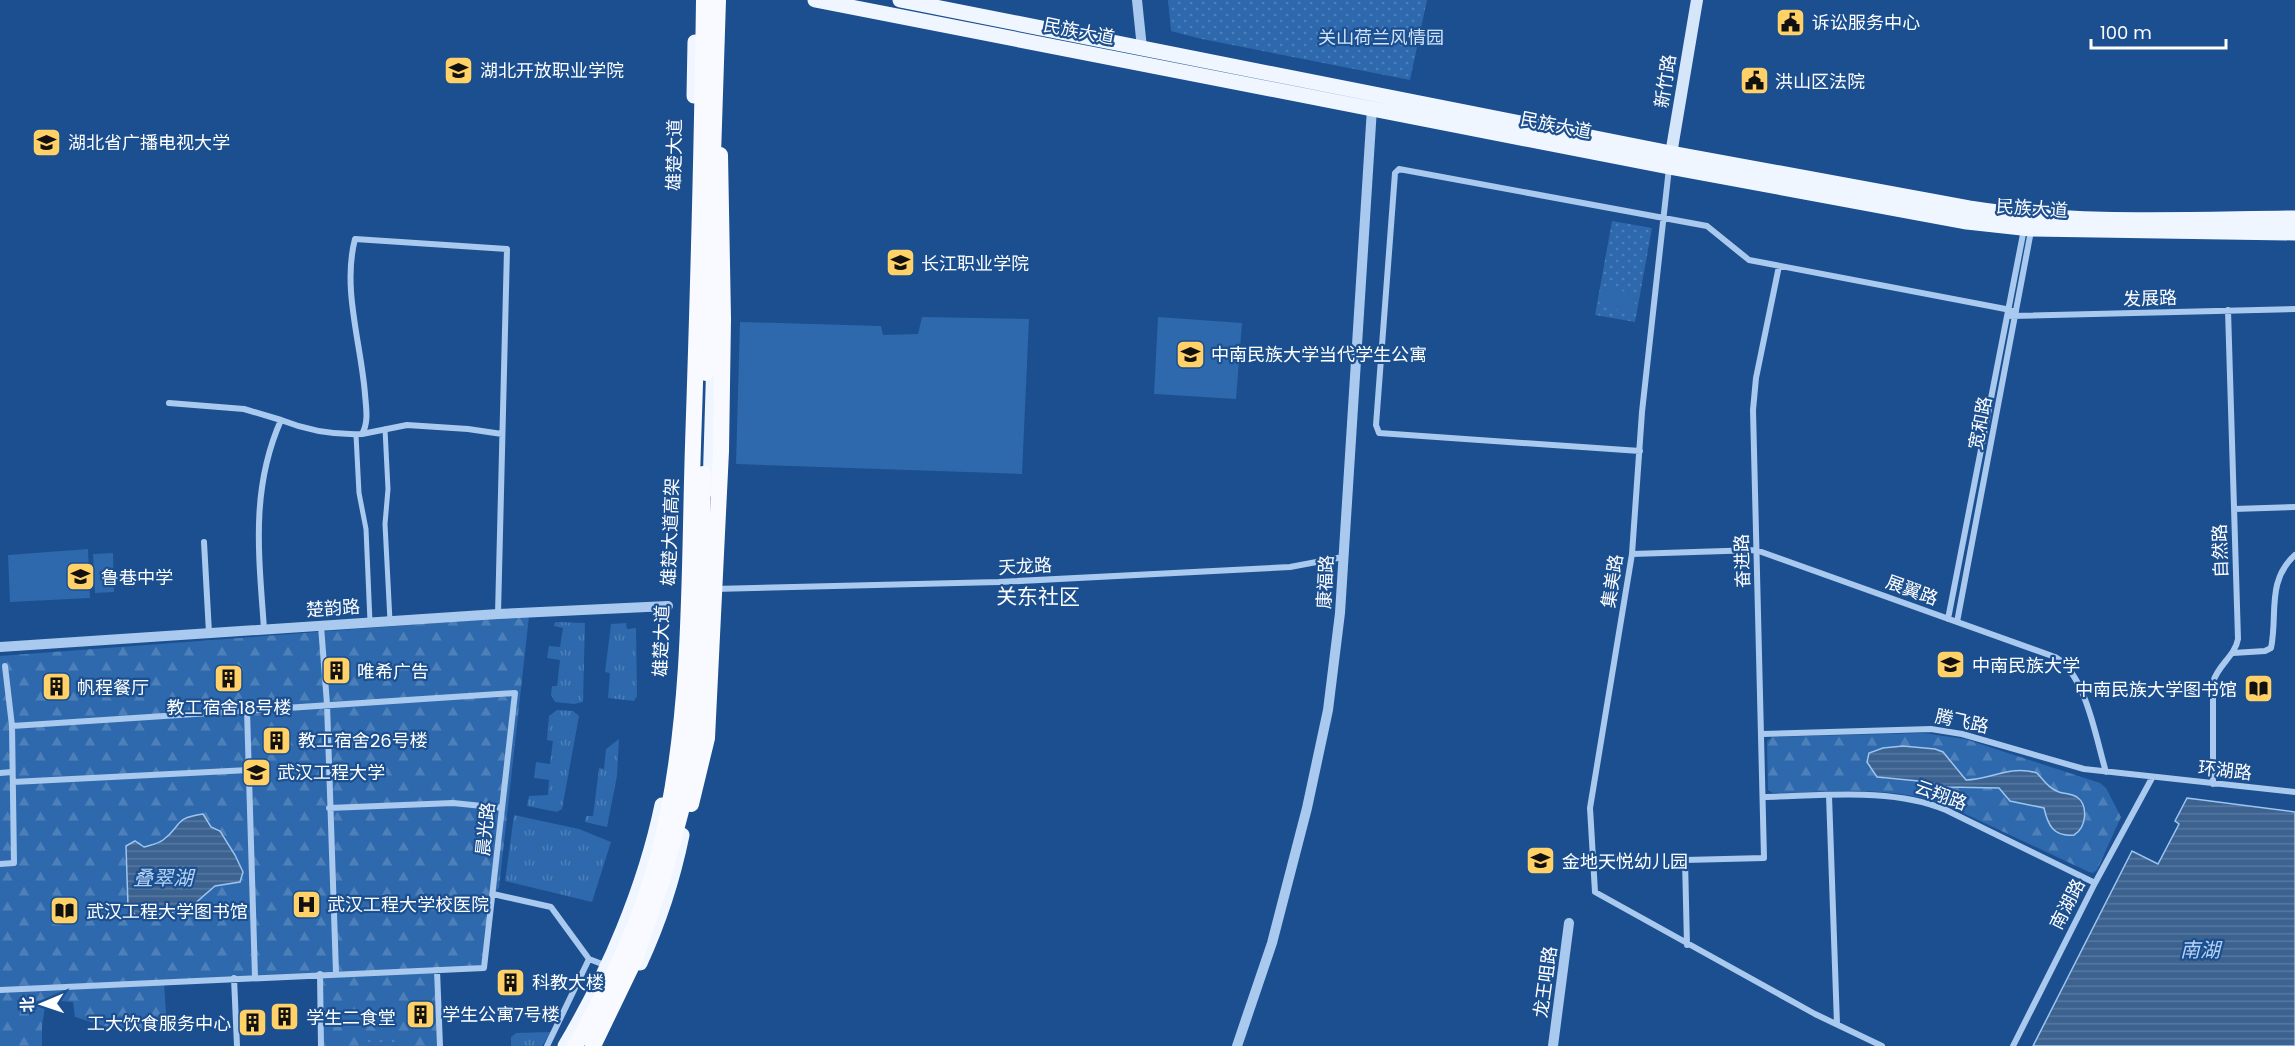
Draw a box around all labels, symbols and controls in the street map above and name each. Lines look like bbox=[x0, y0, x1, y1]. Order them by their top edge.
public building icon: 诉讼服务中心 bbox=[1775, 6, 1807, 38]
place label: 诉讼服务中心 bbox=[1812, 10, 1920, 35]
street label: 民族大道 bbox=[1041, 12, 1117, 50]
scale bar bbox=[2091, 12, 2226, 50]
text: 100 m bbox=[2100, 20, 2152, 45]
park label: 关山荷兰风情园 bbox=[1318, 25, 1444, 50]
street label: 新竹路 bbox=[1648, 52, 1682, 110]
school or university icon: 湖北开放职业学院 bbox=[443, 54, 475, 86]
place label: 湖北开放职业学院 bbox=[480, 58, 624, 83]
public building icon: 洪山区法院 bbox=[1738, 65, 1770, 97]
place label: 洪山区法院 bbox=[1775, 69, 1865, 94]
street label: 民族大道 bbox=[1518, 106, 1594, 144]
street label: 雄楚大道 bbox=[661, 119, 687, 191]
school or university icon: 湖北省广播电视大学 bbox=[31, 126, 63, 158]
place label: 湖北省广播电视大学 bbox=[68, 130, 230, 155]
street label: 民族大道 bbox=[1995, 193, 2069, 223]
school or university icon: 长江职业学院 bbox=[884, 247, 916, 279]
place label: 长江职业学院 bbox=[921, 251, 1029, 276]
street label: 发展路 bbox=[2123, 285, 2177, 311]
school or university icon: 中南民族大学当代学生公寓 bbox=[1174, 338, 1206, 370]
place label: 中南民族大学当代学生公寓 bbox=[1211, 342, 1427, 367]
street label: 宽和路 bbox=[1963, 394, 1997, 452]
street label: 雄楚大道高架 bbox=[656, 478, 684, 586]
street label: 自然路 bbox=[2207, 524, 2233, 578]
street label: 奋进路 bbox=[1729, 534, 1755, 588]
street label: 天龙路 bbox=[997, 552, 1053, 580]
street label: 集美路 bbox=[1595, 552, 1629, 610]
street label: 康福路 bbox=[1311, 554, 1339, 610]
school or university icon: 鲁巷中学 bbox=[64, 561, 96, 593]
place label: 鲁巷中学 bbox=[101, 565, 173, 590]
street label: 展翼路 bbox=[1882, 569, 1942, 611]
district label: 关东社区 bbox=[996, 582, 1080, 611]
street label: 楚韵路 bbox=[305, 594, 361, 622]
street label: 雄楚大道 bbox=[647, 605, 675, 677]
school or university icon: 中南民族大学 bbox=[1935, 649, 1967, 681]
place label: 中南民族大学 bbox=[1972, 653, 2080, 678]
building icon: 唯希广告 bbox=[320, 655, 352, 687]
place label: 唯希广告 bbox=[357, 659, 429, 684]
building icon: 教工宿舍18号楼 bbox=[213, 662, 245, 694]
building icon: 帆程餐厅 bbox=[40, 671, 72, 703]
library icon: 中南民族大学图书馆 bbox=[2242, 673, 2274, 705]
place label: 帆程餐厅 bbox=[77, 675, 149, 700]
place label: 中南民族大学图书馆 bbox=[2075, 677, 2237, 702]
place label: 教工宿舍18号楼 bbox=[166, 695, 292, 720]
street label: 腾飞路 bbox=[1933, 703, 1991, 739]
building icon: 教工宿舍26号楼 bbox=[261, 724, 293, 756]
place label: 教工宿舍26号楼 bbox=[298, 728, 428, 753]
street label: 环湖路 bbox=[2197, 755, 2253, 785]
school or university icon: 武汉工程大学 bbox=[240, 756, 272, 788]
place label: 武汉工程大学 bbox=[277, 760, 385, 785]
street label: 云翔路 bbox=[1911, 774, 1971, 816]
street label: 晨光路 bbox=[470, 801, 500, 857]
school or university icon: 金地天悦幼儿园 bbox=[1525, 845, 1557, 877]
place label: 金地天悦幼儿园 bbox=[1562, 849, 1688, 874]
water label: 叠翠湖 bbox=[133, 864, 196, 892]
street label: 南湖路 bbox=[2044, 874, 2090, 934]
hospital icon: 武汉工程大学校医院 bbox=[290, 888, 322, 920]
place label: 武汉工程大学校医院 bbox=[327, 892, 489, 917]
library icon: 武汉工程大学图书馆 bbox=[49, 895, 81, 927]
place label: 武汉工程大学图书馆 bbox=[86, 899, 248, 924]
water label: 南湖 bbox=[2180, 936, 2223, 964]
street label: 龙王咀路 bbox=[1528, 945, 1562, 1019]
building icon: 科教大楼 bbox=[495, 966, 527, 998]
place label: 科教大楼 bbox=[532, 970, 604, 995]
north arrow bbox=[12, 974, 72, 1034]
text: 北 bbox=[16, 996, 39, 1013]
building icon: 学生公寓7号楼 bbox=[405, 998, 437, 1030]
building icon: 学生二食堂 bbox=[269, 1001, 301, 1033]
place label: 学生公寓7号楼 bbox=[442, 1002, 560, 1027]
place label: 学生二食堂 bbox=[306, 1005, 396, 1030]
building icon: 工大饮食服务中心 bbox=[236, 1007, 268, 1039]
place label: 工大饮食服务中心 bbox=[87, 1011, 231, 1036]

